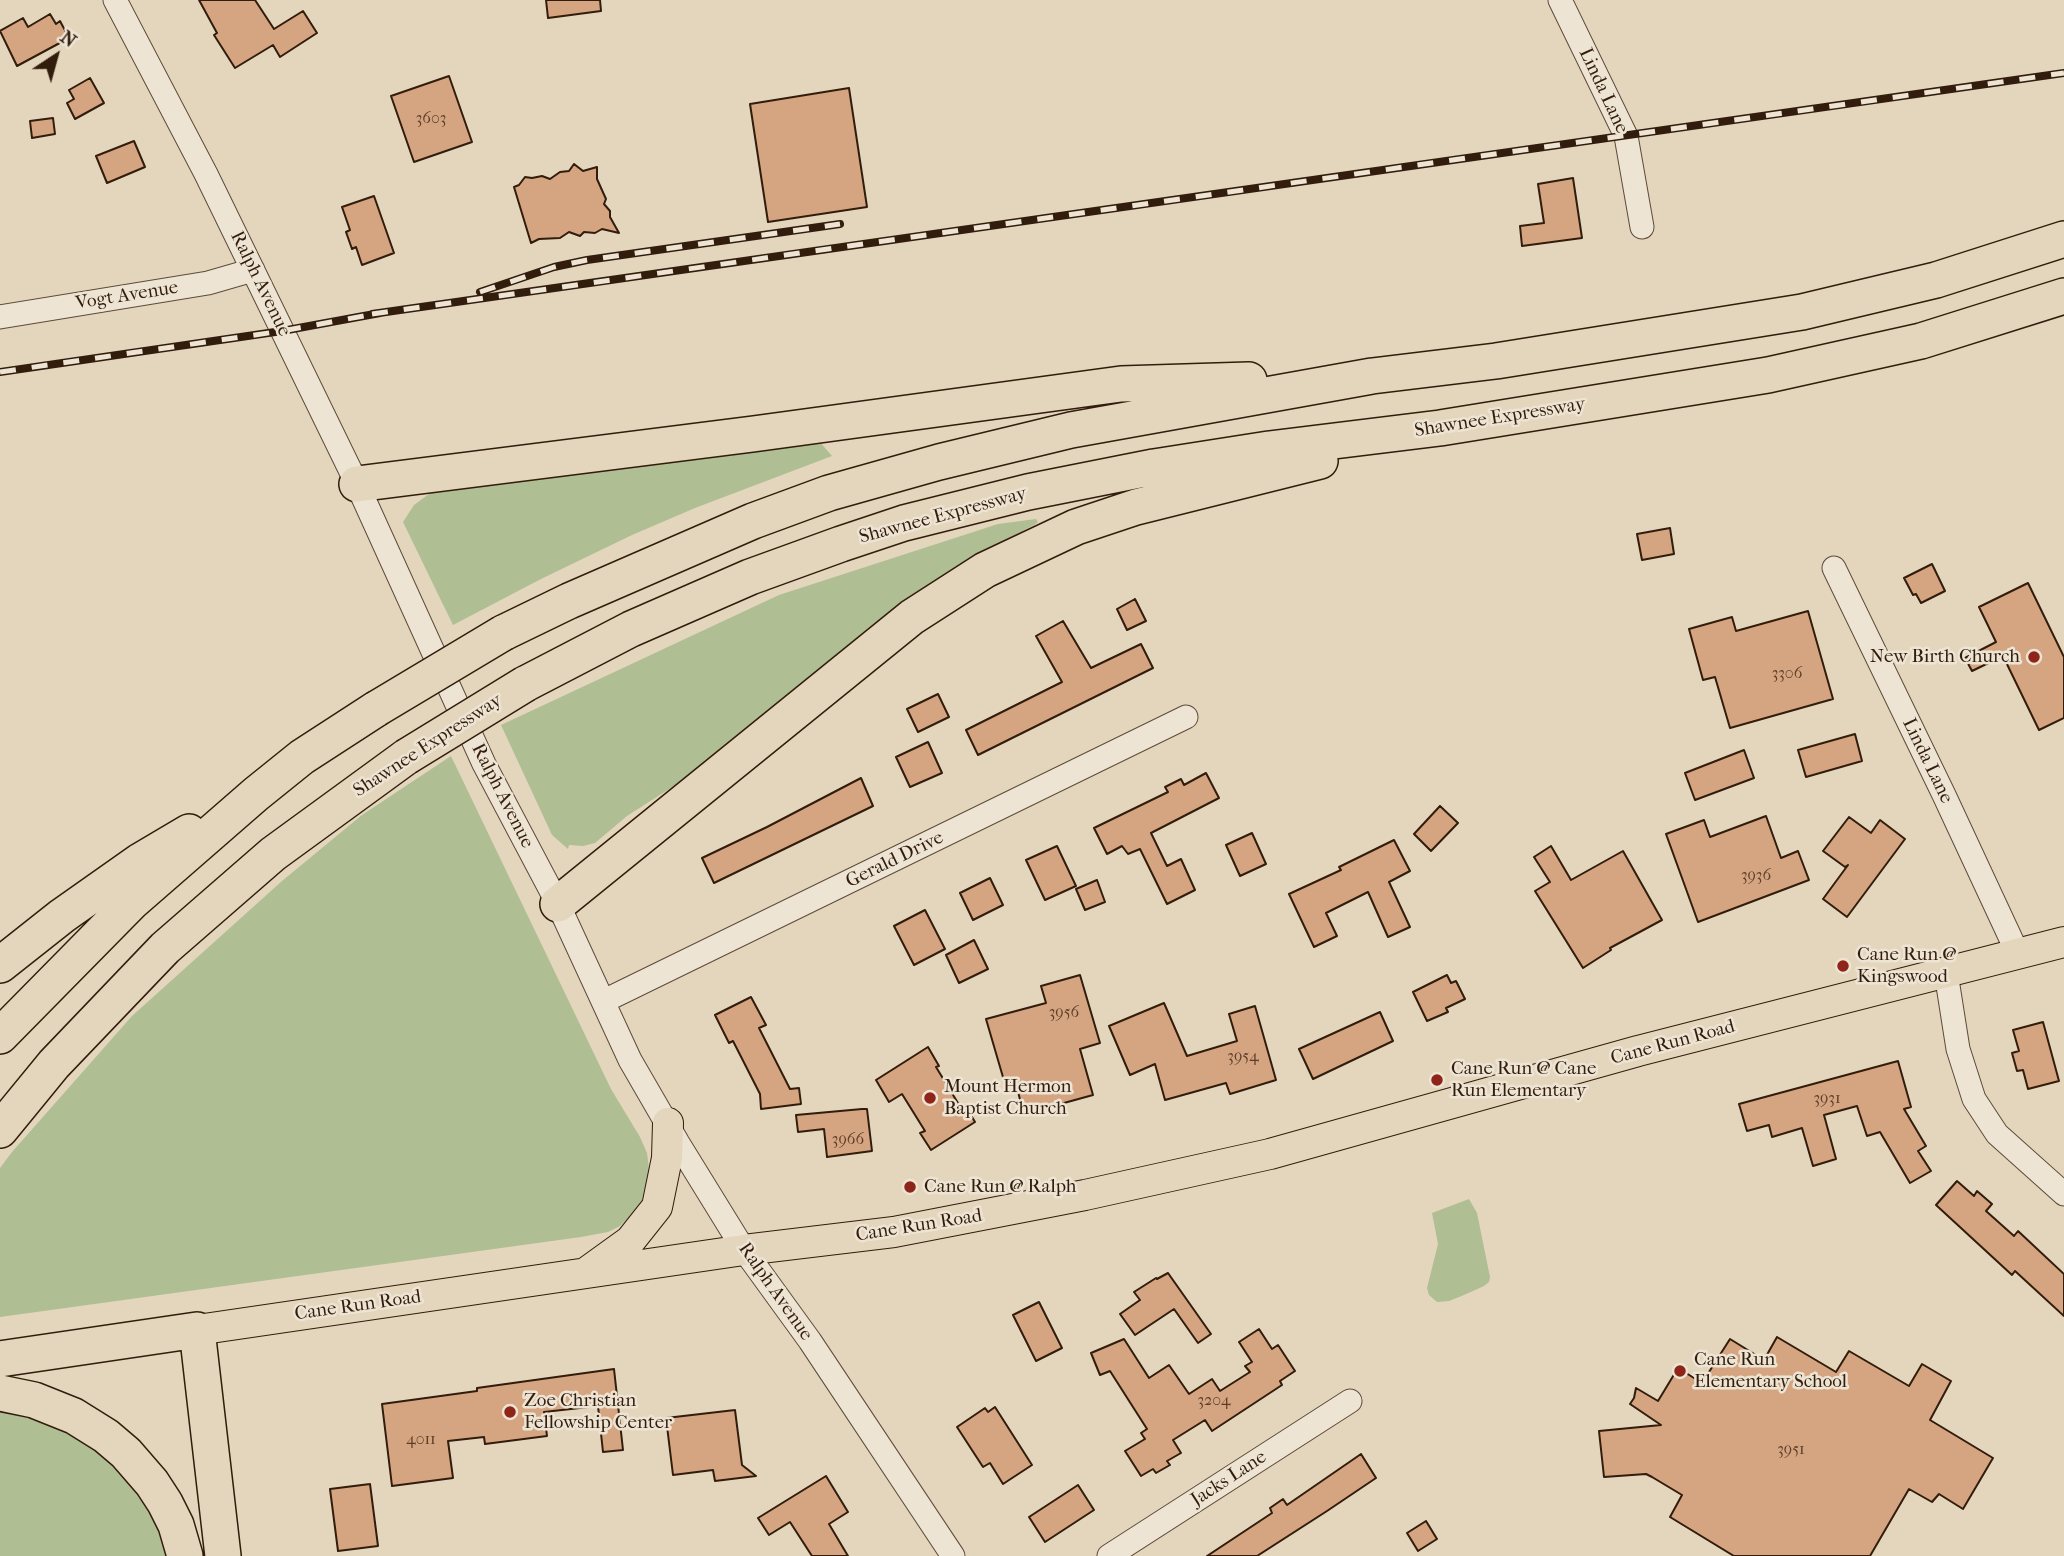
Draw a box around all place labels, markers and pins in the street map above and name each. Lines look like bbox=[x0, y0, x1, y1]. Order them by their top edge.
place label: New Birth Church bbox=[1870, 646, 2020, 668]
marker: New Birth Church bbox=[2026, 649, 2042, 665]
place label: Cane Run @ Kingswood bbox=[1857, 944, 1956, 988]
marker: Cane Run @ Kingswood bbox=[1835, 958, 1851, 974]
place label: Cane Run @ Cane Run Elementary bbox=[1451, 1058, 1596, 1102]
marker: Cane Run @ Cane Run Elementary bbox=[1429, 1072, 1445, 1088]
place label: Mount Hermon Baptist Church bbox=[944, 1076, 1072, 1120]
marker: Mount Hermon Baptist Church bbox=[922, 1090, 938, 1106]
place label: Cane Run @ Ralph bbox=[924, 1176, 1076, 1198]
marker: Cane Run @ Ralph bbox=[902, 1179, 918, 1195]
place label: Cane Run Elementary School bbox=[1694, 1349, 1847, 1393]
marker: Cane Run Elementary School bbox=[1672, 1363, 1688, 1379]
place label: Zoe Christian Fellowship Center bbox=[524, 1390, 672, 1434]
marker: Zoe Christian Fellowship Center bbox=[502, 1404, 518, 1420]

